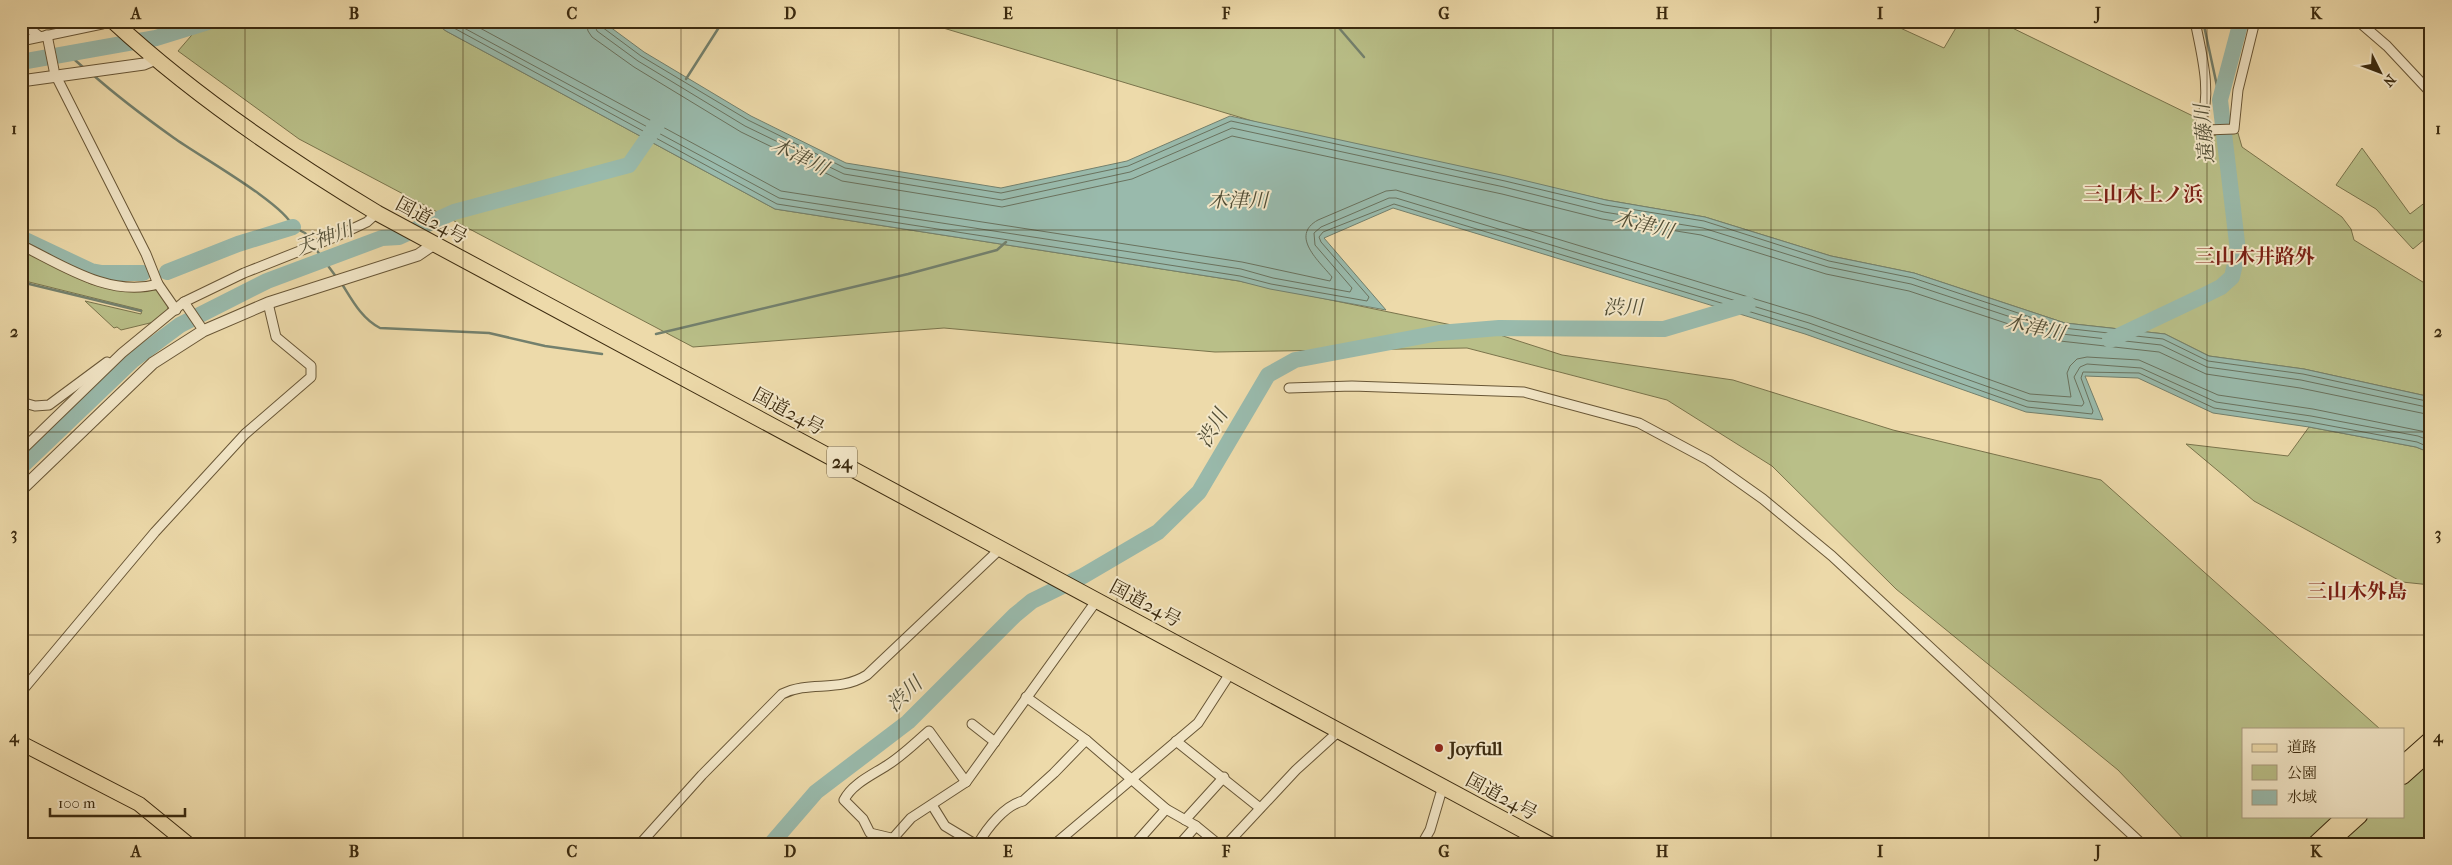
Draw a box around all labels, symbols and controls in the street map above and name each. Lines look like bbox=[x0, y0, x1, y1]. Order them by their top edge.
text: A bbox=[130, 4, 142, 23]
text: B bbox=[349, 4, 359, 23]
text: C bbox=[567, 4, 578, 23]
text: D bbox=[784, 4, 796, 23]
text: E bbox=[1003, 4, 1013, 23]
text: F bbox=[1221, 4, 1231, 23]
text: G bbox=[1438, 4, 1450, 23]
text: H bbox=[1656, 4, 1669, 23]
text: I bbox=[1877, 4, 1884, 23]
text: J bbox=[2093, 4, 2101, 24]
text: K bbox=[2310, 4, 2323, 23]
north arrow bbox=[2354, 48, 2404, 98]
text: N bbox=[2379, 71, 2399, 90]
water label: 遠藤川 bbox=[2190, 101, 2219, 165]
text: 1 bbox=[11, 119, 17, 138]
text: 1 bbox=[2435, 119, 2441, 138]
water label: 木津川 bbox=[768, 133, 834, 181]
district label: 三山木上ノ浜 bbox=[2083, 183, 2203, 206]
water label: 木津川 bbox=[1208, 189, 1270, 212]
street label: 国道24号 bbox=[392, 193, 471, 249]
water label: 木津川 bbox=[1612, 206, 1678, 243]
water label: 天神川 bbox=[292, 217, 358, 260]
district label: 三山木井路外 bbox=[2195, 245, 2315, 268]
water label: 渋川 bbox=[1603, 296, 1645, 319]
water label: 木津川 bbox=[2003, 310, 2069, 345]
text: 2 bbox=[10, 322, 18, 341]
text: 2 bbox=[2434, 322, 2442, 341]
street label: 国道24号 bbox=[749, 384, 828, 440]
water label: 渋川 bbox=[1192, 403, 1233, 451]
road number: 24 bbox=[827, 447, 857, 478]
text: 3 bbox=[11, 524, 17, 544]
text: 3 bbox=[2435, 524, 2441, 544]
street label: 国道24号 bbox=[1106, 576, 1185, 632]
district label: 三山木外島 bbox=[2307, 580, 2407, 603]
water label: 渋川 bbox=[882, 671, 928, 716]
text: 4 bbox=[8, 727, 20, 747]
text: 4 bbox=[2432, 727, 2444, 747]
legend bbox=[2242, 728, 2404, 818]
place label: Joyfull bbox=[1447, 738, 1503, 760]
text: 道路 bbox=[2287, 738, 2317, 756]
marker: Joyfull bbox=[1433, 742, 1445, 754]
text: 公園 bbox=[2287, 764, 2317, 782]
street label: 国道24号 bbox=[1462, 769, 1541, 825]
scale bar bbox=[50, 785, 185, 817]
text: 水域 bbox=[2287, 788, 2317, 806]
text: 100 m bbox=[58, 794, 96, 812]
text: A bbox=[130, 842, 142, 861]
text: B bbox=[349, 842, 359, 861]
text: C bbox=[567, 842, 578, 861]
text: D bbox=[784, 842, 796, 861]
text: E bbox=[1003, 842, 1013, 861]
text: F bbox=[1221, 842, 1231, 861]
text: G bbox=[1438, 842, 1450, 861]
text: H bbox=[1656, 842, 1669, 861]
text: I bbox=[1877, 842, 1884, 861]
text: J bbox=[2093, 842, 2101, 862]
text: K bbox=[2310, 842, 2323, 861]

